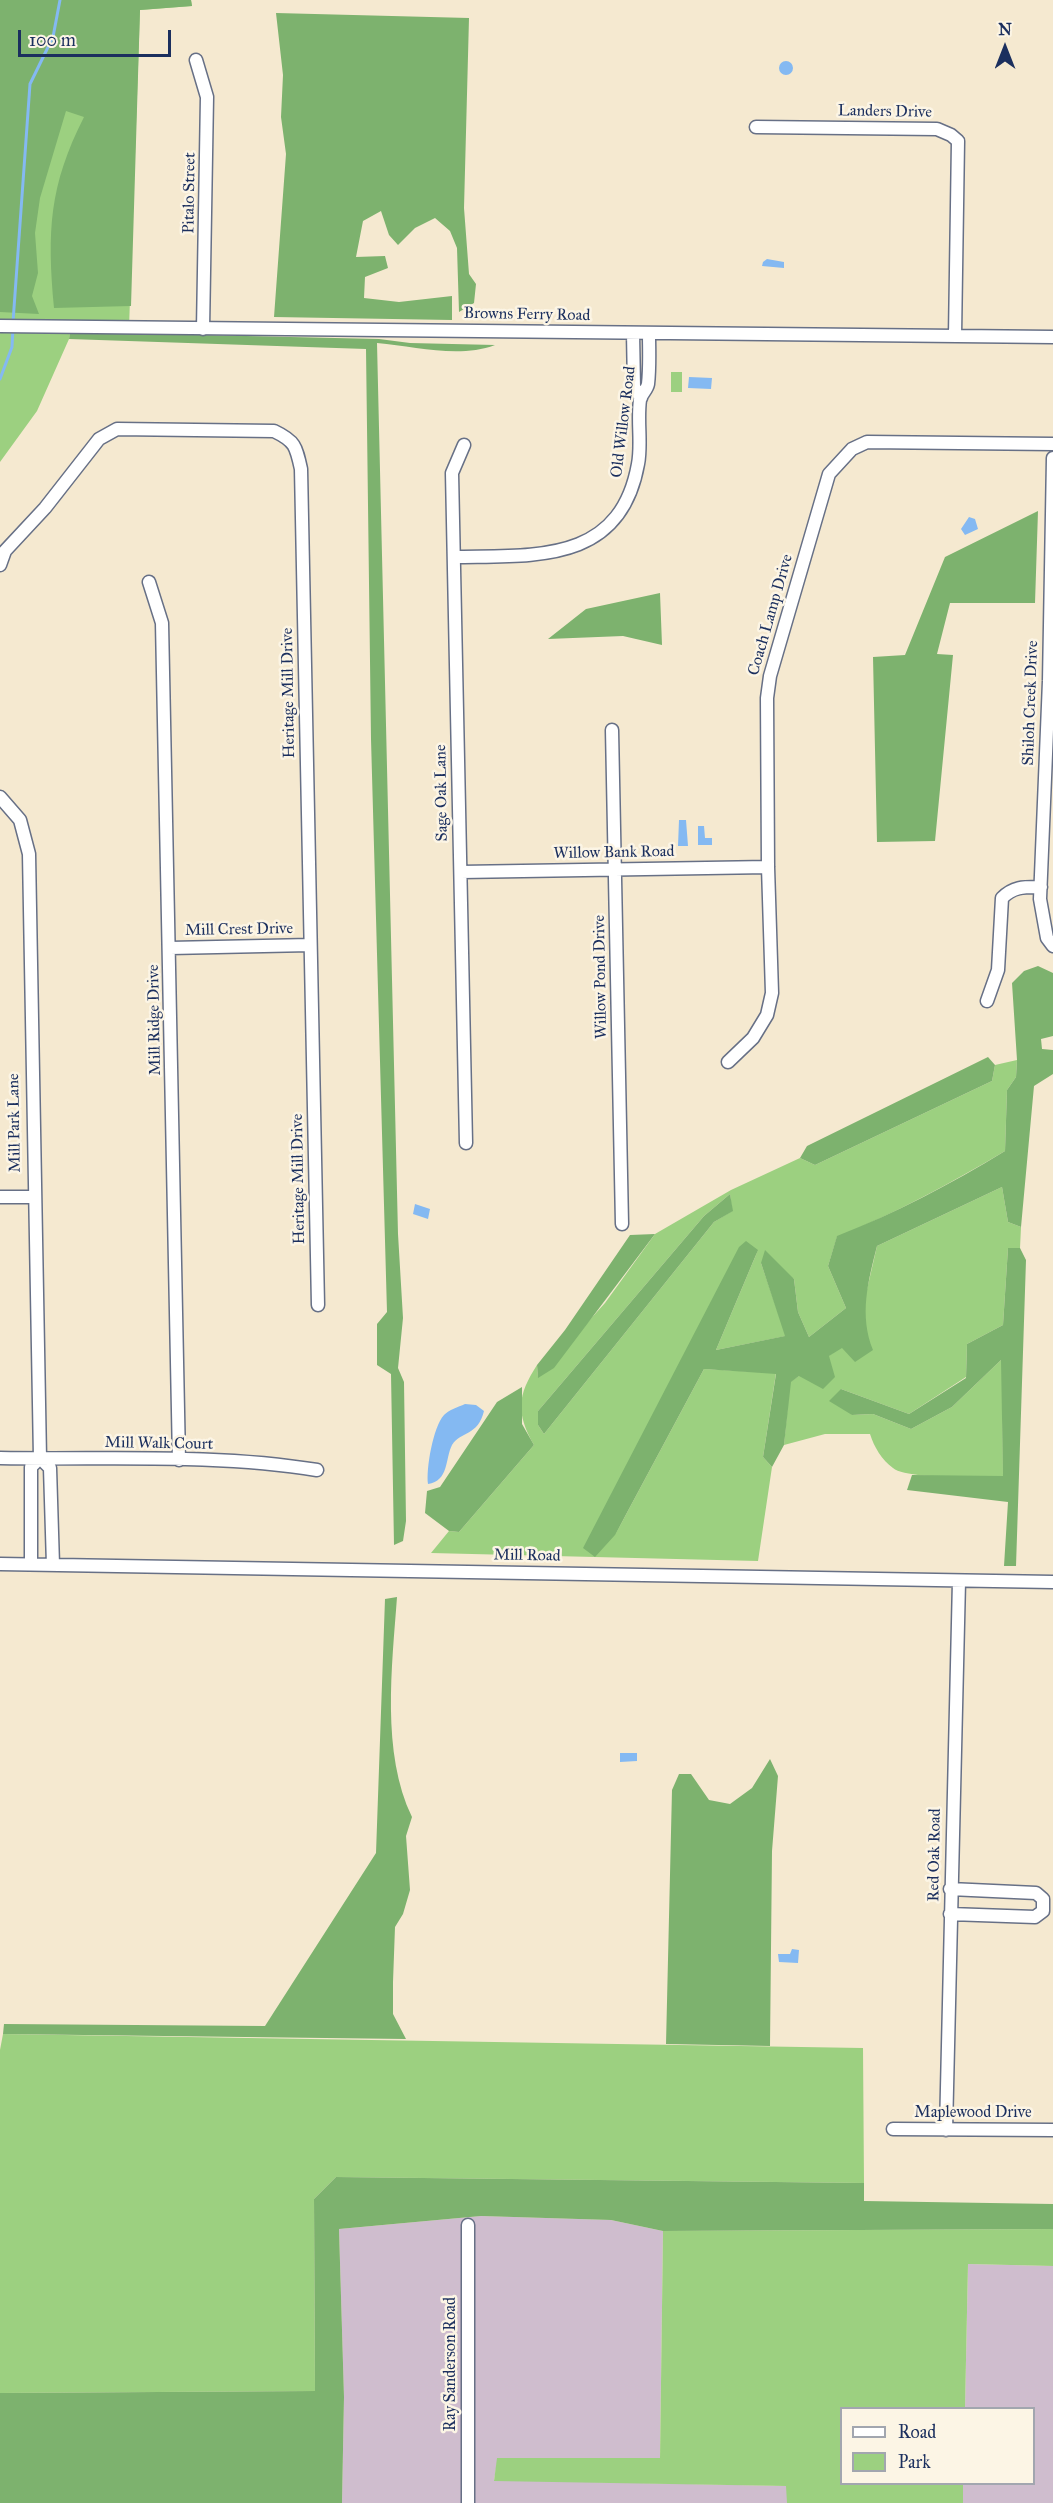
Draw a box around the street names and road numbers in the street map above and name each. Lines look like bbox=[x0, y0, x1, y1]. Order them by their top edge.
street label: Landers Drive bbox=[838, 102, 932, 122]
street label: Pitalo Street bbox=[180, 152, 200, 234]
street label: Browns Ferry Road bbox=[463, 304, 591, 326]
street label: Old Willow Road bbox=[608, 365, 640, 479]
street label: Coach Lamp Drive bbox=[744, 552, 798, 678]
street label: Heritage Mill Drive bbox=[278, 628, 300, 758]
street label: Shiloh Creek Drive bbox=[1019, 640, 1043, 766]
street label: Sage Oak Lane bbox=[432, 744, 452, 842]
street label: Willow Bank Road bbox=[553, 842, 675, 864]
street label: Willow Pond Drive bbox=[590, 915, 612, 1039]
street label: Mill Crest Drive bbox=[185, 919, 293, 941]
street label: Mill Ridge Drive bbox=[144, 964, 166, 1076]
street label: Mill Park Lane bbox=[5, 1073, 25, 1173]
street label: Heritage Mill Drive bbox=[288, 1114, 310, 1244]
street label: Mill Walk Court bbox=[105, 1433, 213, 1455]
street label: Mill Road bbox=[493, 1546, 561, 1566]
street label: Red Oak Road bbox=[925, 1808, 945, 1902]
street label: Maplewood Drive bbox=[914, 2103, 1032, 2123]
street label: Ray Sanderson Road bbox=[441, 2297, 461, 2431]

